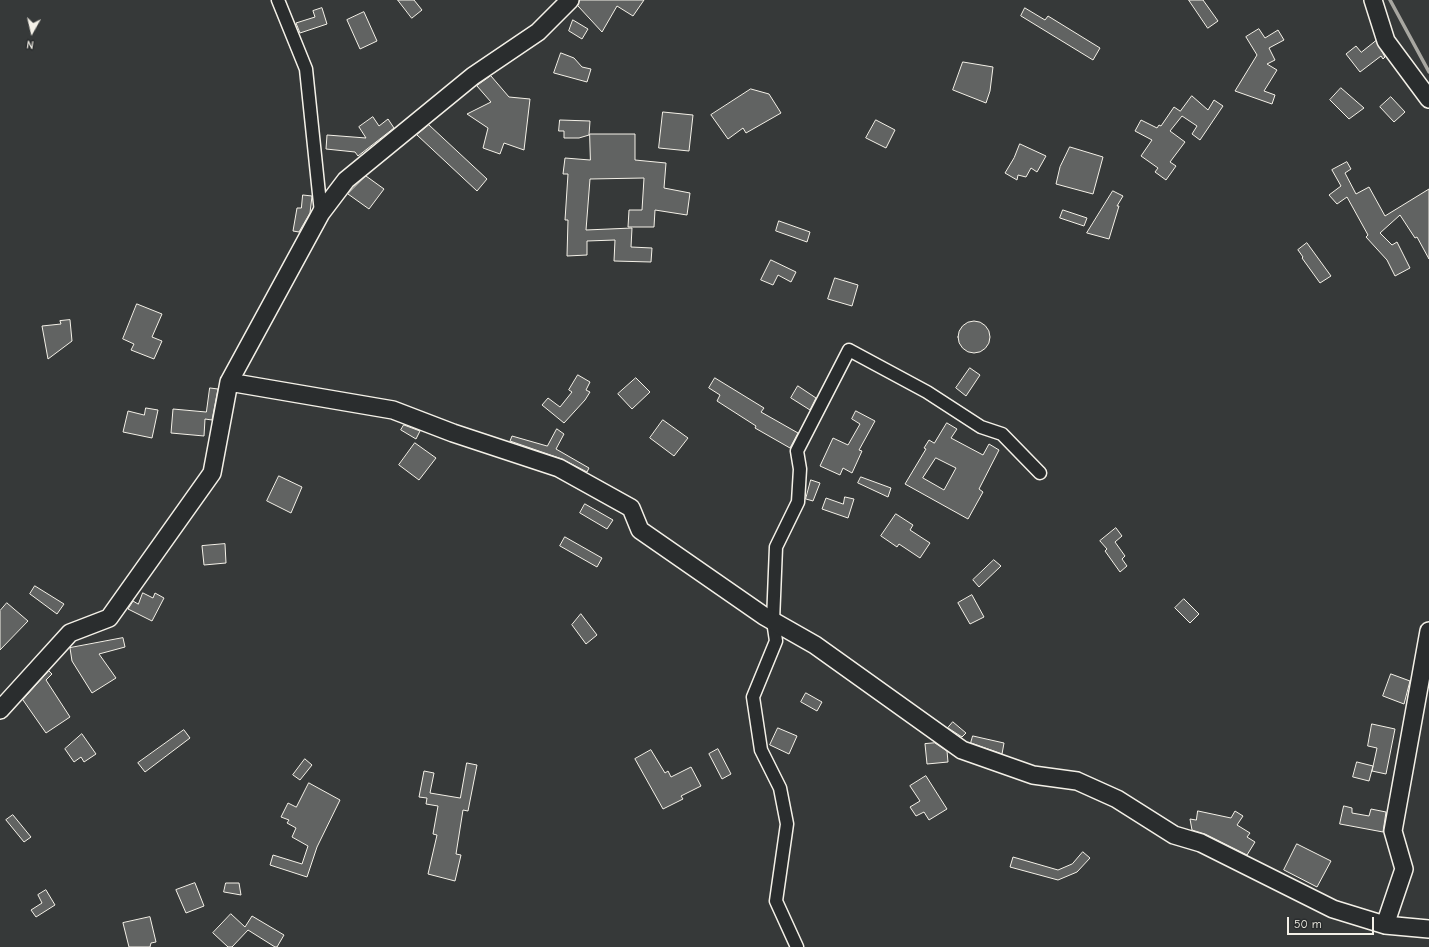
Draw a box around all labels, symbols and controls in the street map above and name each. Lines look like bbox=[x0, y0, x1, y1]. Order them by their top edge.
north arrow bbox=[12, 12, 52, 52]
text: N bbox=[26, 37, 35, 51]
scale bar bbox=[1289, 909, 1376, 935]
text: 50 m bbox=[1294, 917, 1322, 931]

